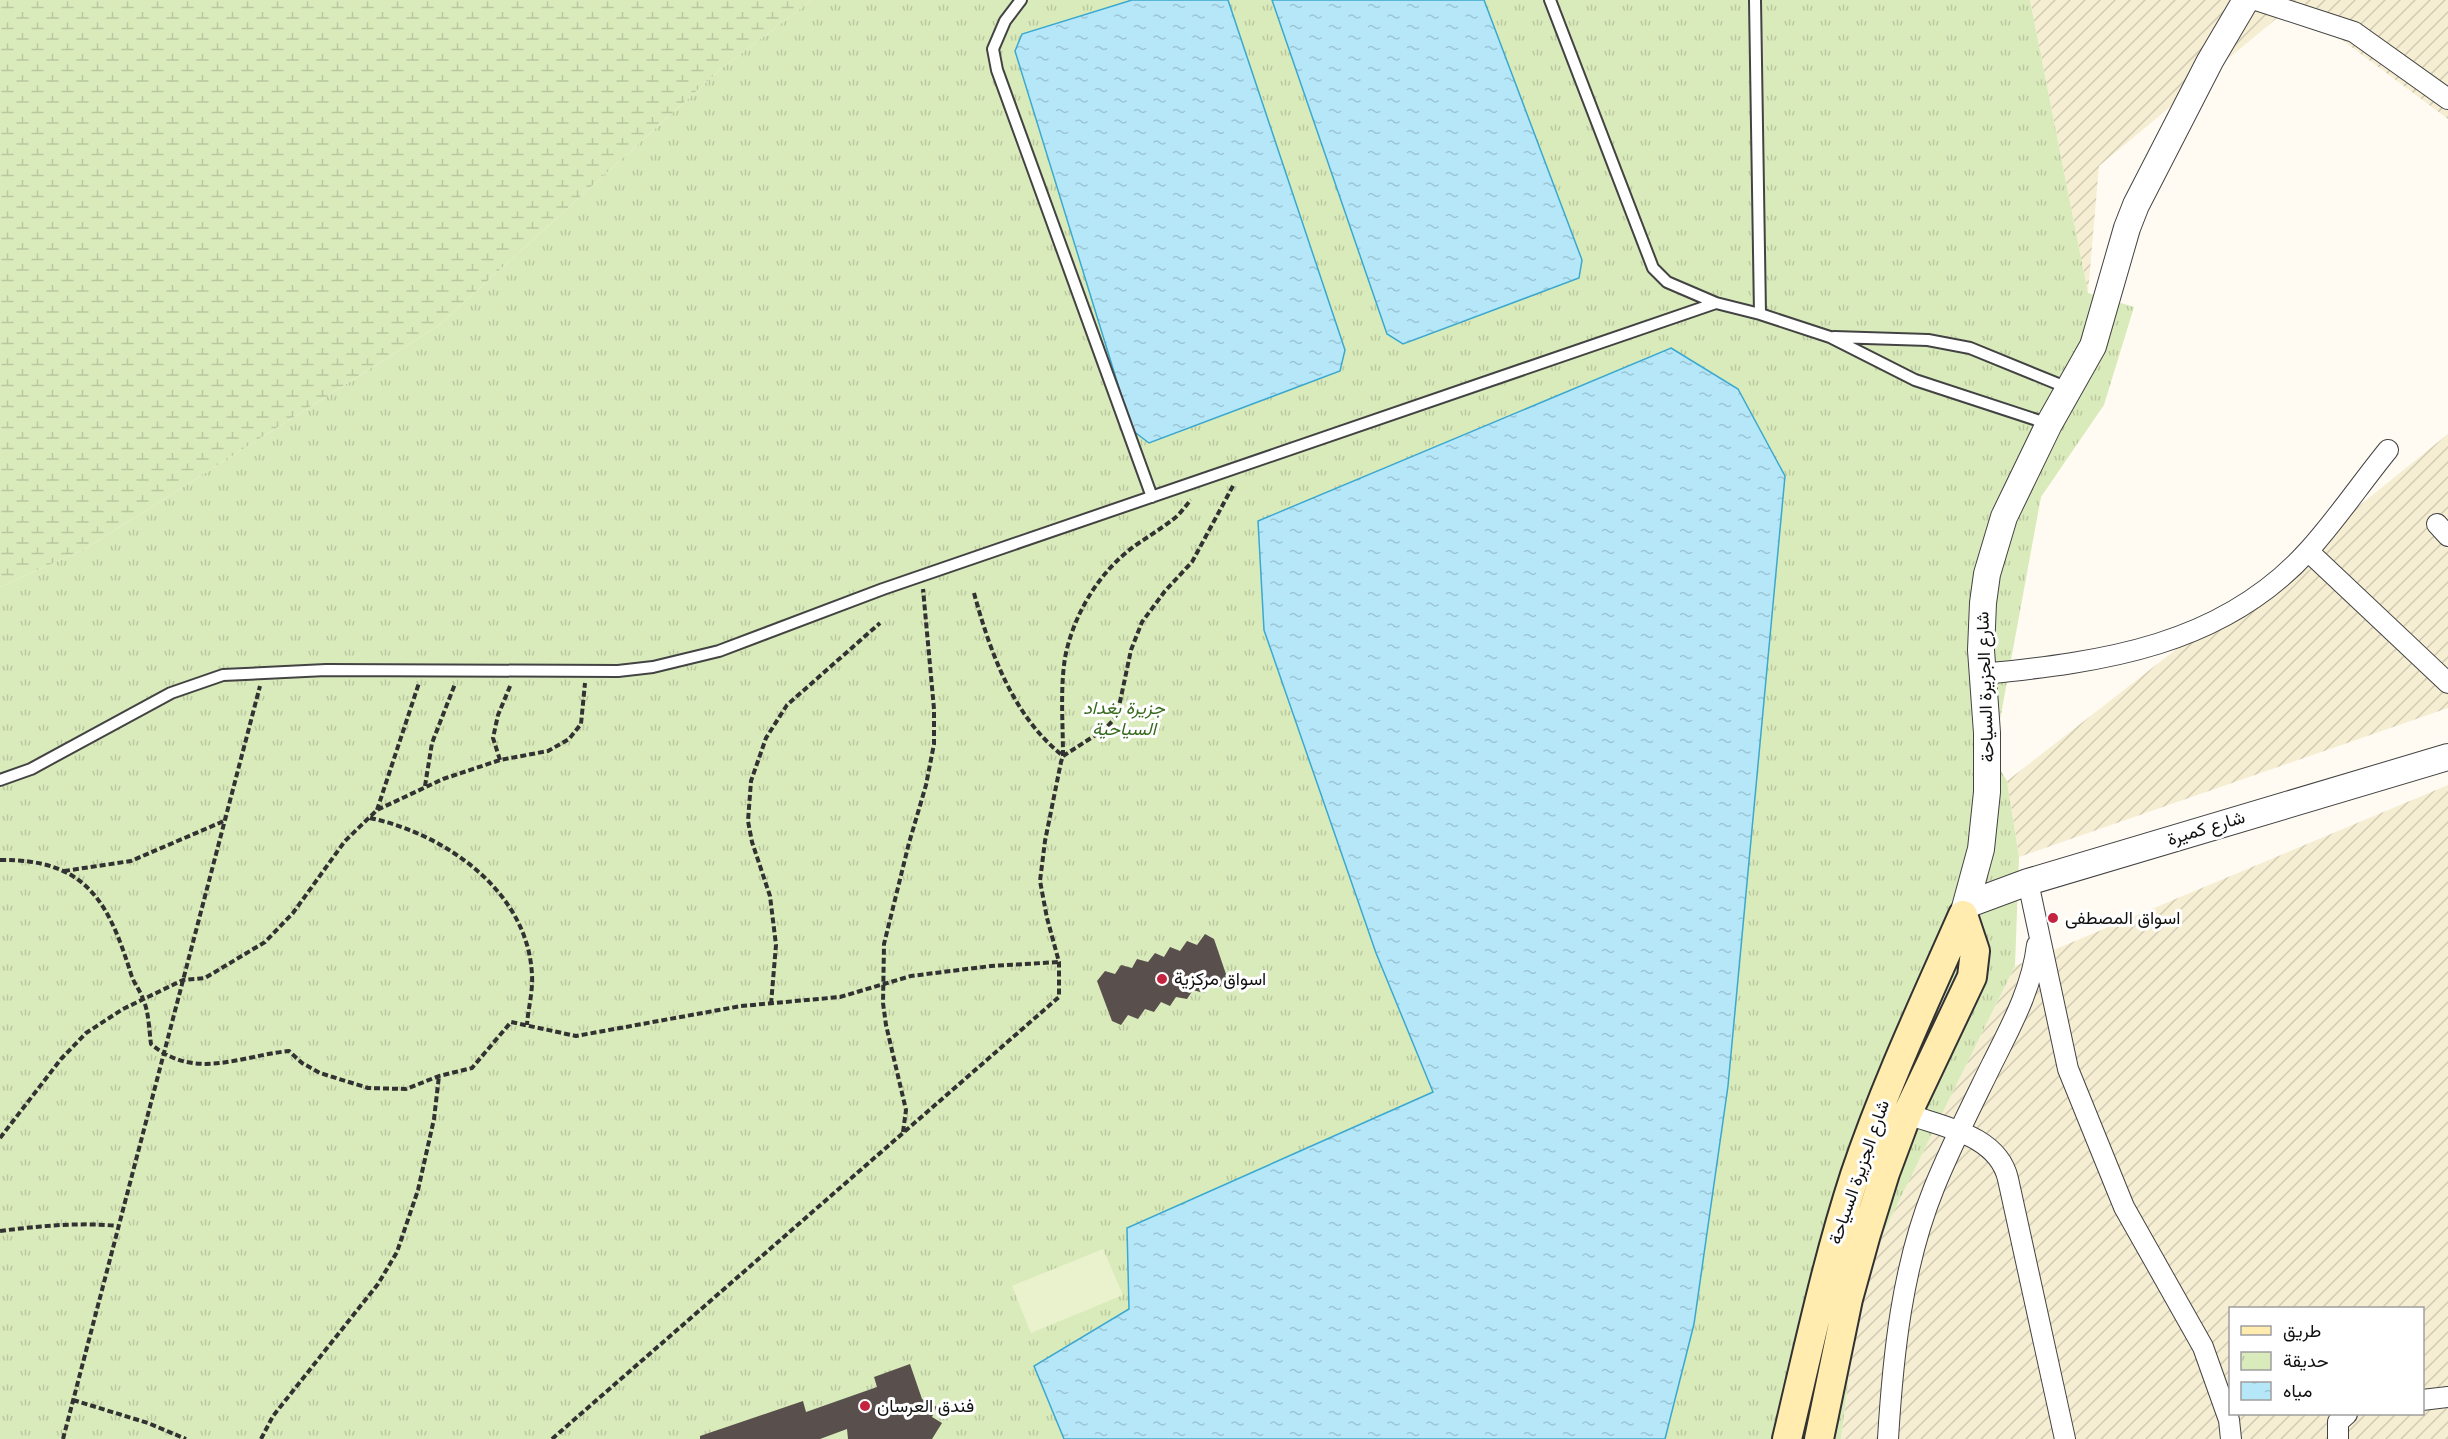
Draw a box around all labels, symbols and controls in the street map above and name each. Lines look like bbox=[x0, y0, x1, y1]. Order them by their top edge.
street label: شارع الجزيرة السياحة bbox=[1972, 611, 2000, 763]
park label: جزيرة بغداد السياحية bbox=[1083, 698, 1166, 739]
street label: شارع كميرة bbox=[2165, 807, 2248, 851]
place label: اسواق المصطفى bbox=[2065, 908, 2180, 929]
marker: اسواق المصطفى bbox=[2046, 911, 2060, 925]
place label: اسواق مركزية bbox=[1174, 969, 1266, 990]
marker: اسواق مركزية bbox=[1155, 972, 1169, 986]
street label: شارع الجزيرة السياحة bbox=[1825, 1097, 1895, 1247]
legend bbox=[2229, 1307, 2424, 1415]
text: طريق bbox=[2283, 1321, 2321, 1342]
text: حديقة bbox=[2283, 1351, 2329, 1371]
text: مياه bbox=[2283, 1381, 2312, 1401]
place label: فندق العرسان bbox=[877, 1396, 974, 1417]
marker: فندق العرسان bbox=[858, 1399, 872, 1413]

